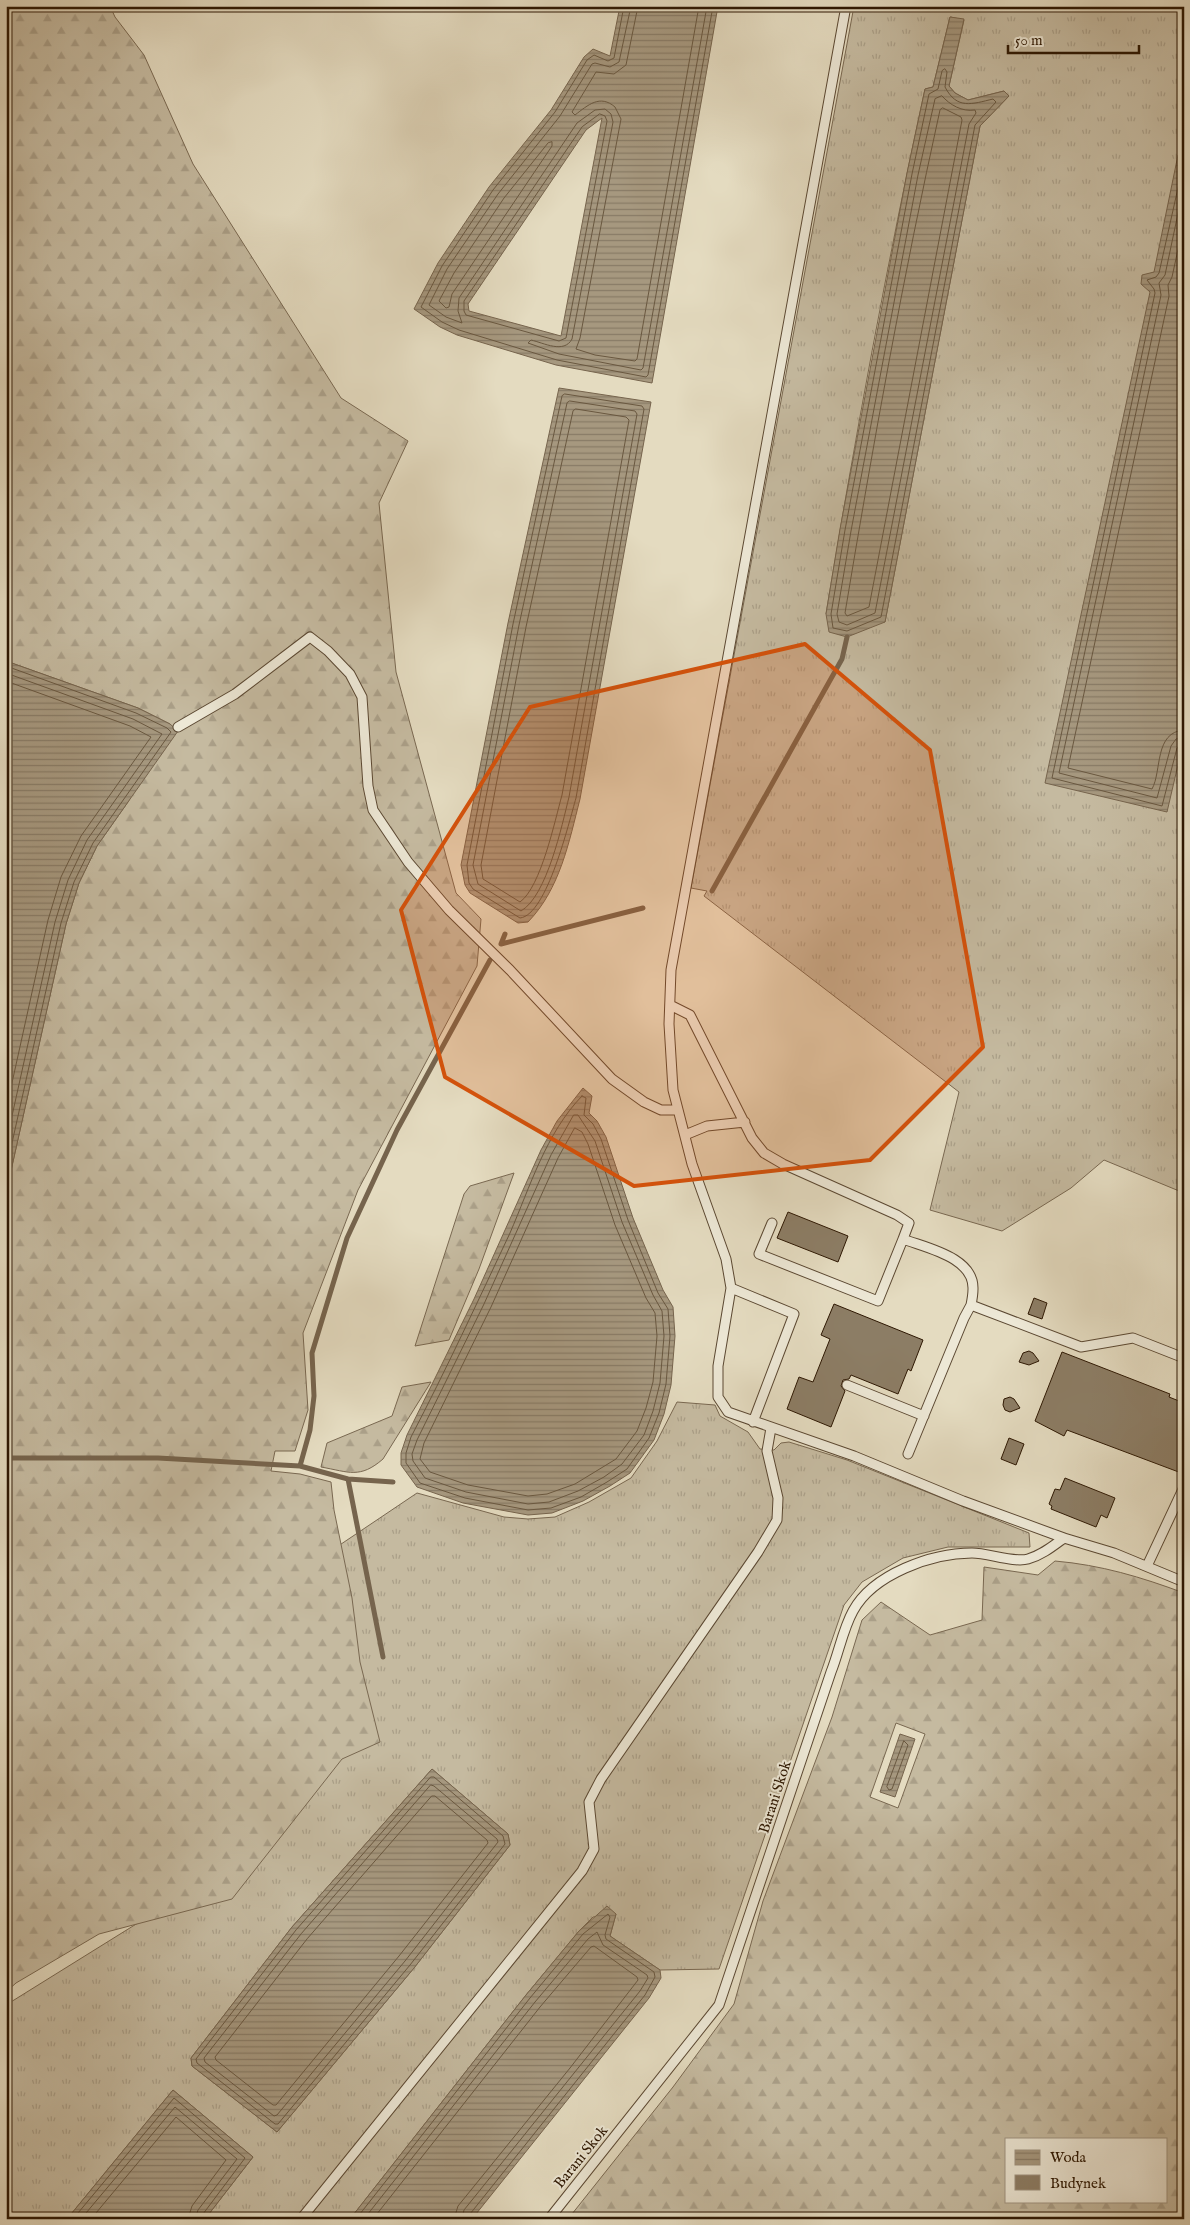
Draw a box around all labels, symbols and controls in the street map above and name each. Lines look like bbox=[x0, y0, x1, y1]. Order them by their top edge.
scale bar bbox=[1008, 22, 1139, 54]
text: 50 m bbox=[1015, 31, 1043, 50]
street label: Barani Skok bbox=[754, 1757, 796, 1836]
street label: Barani Skok bbox=[550, 2121, 613, 2192]
legend bbox=[1005, 2138, 1168, 2202]
text: Woda bbox=[1050, 2148, 1087, 2167]
text: Budynek bbox=[1050, 2174, 1107, 2193]

